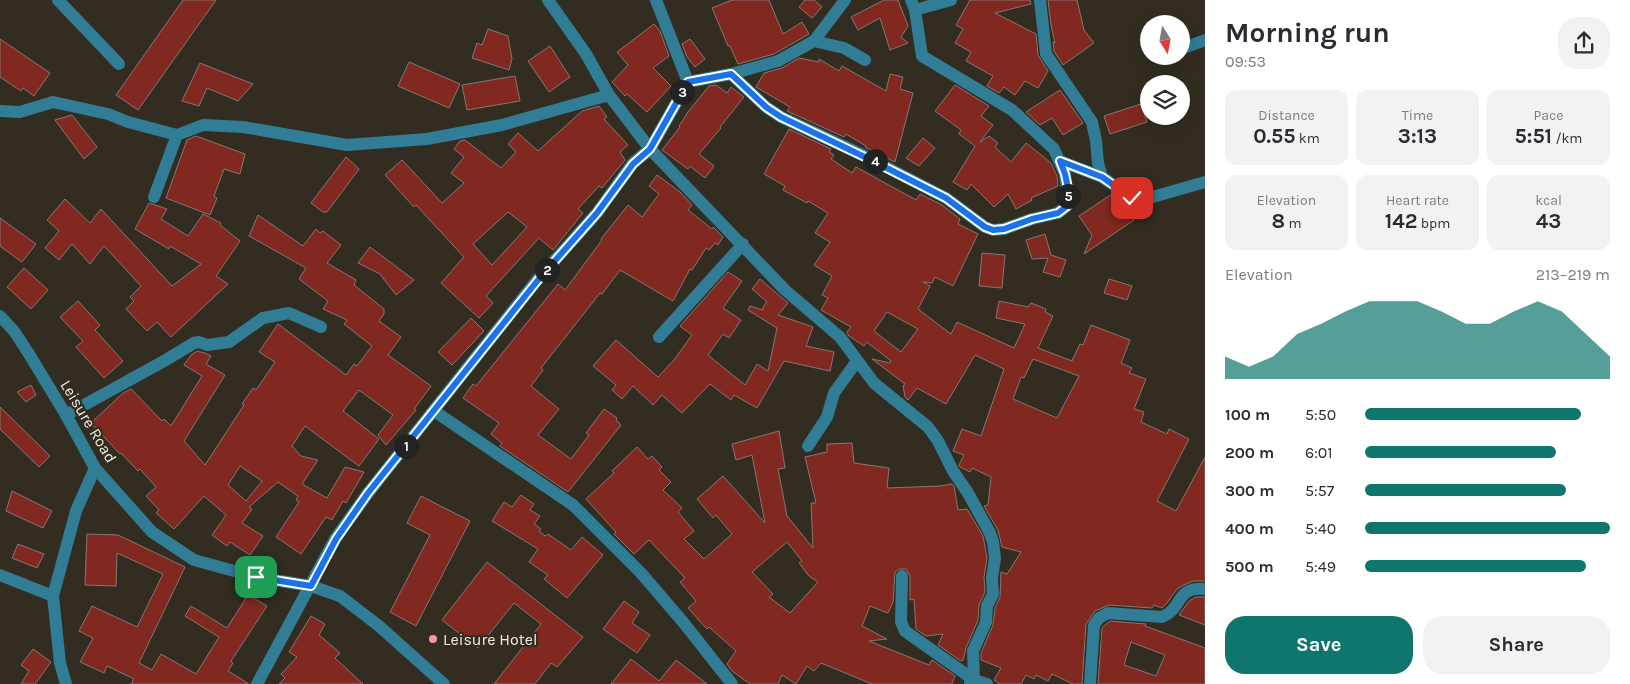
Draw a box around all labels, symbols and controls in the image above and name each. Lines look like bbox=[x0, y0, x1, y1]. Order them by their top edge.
north arrow bbox=[1140, 15, 1190, 65]
map controls bbox=[1140, 15, 1190, 125]
text: Morning run bbox=[1225, 16, 1390, 49]
button: share bbox=[1558, 17, 1610, 69]
text: 09:53 bbox=[1225, 52, 1266, 71]
button: layers bbox=[1140, 75, 1190, 125]
pin: 3 bbox=[670, 80, 694, 104]
text: 3 bbox=[678, 84, 687, 101]
text: Distance bbox=[1258, 107, 1315, 124]
text: Time bbox=[1402, 107, 1433, 124]
text: Pace bbox=[1534, 107, 1563, 124]
text: 0.55 bbox=[1253, 124, 1295, 148]
text: 3:13 bbox=[1398, 124, 1437, 148]
text: 5:51 bbox=[1515, 124, 1552, 148]
text: km bbox=[1295, 130, 1320, 147]
text: /km bbox=[1552, 130, 1582, 147]
pin: 4 bbox=[862, 148, 888, 174]
text: 4 bbox=[871, 153, 880, 170]
pin bbox=[1111, 177, 1153, 219]
pin: 5 bbox=[1056, 184, 1080, 208]
icon: check bbox=[1118, 184, 1146, 212]
text: 5 bbox=[1064, 188, 1073, 205]
text: Elevation bbox=[1257, 192, 1316, 209]
text: Heart rate bbox=[1386, 192, 1449, 209]
text: kcal bbox=[1535, 192, 1562, 209]
text: 8 bbox=[1271, 209, 1285, 233]
text: 142 bbox=[1385, 209, 1417, 233]
text: 43 bbox=[1536, 209, 1561, 233]
text: m bbox=[1285, 215, 1302, 232]
text: bpm bbox=[1417, 215, 1450, 232]
pin: 2 bbox=[534, 258, 560, 282]
text: 2 bbox=[543, 262, 552, 279]
text: Elevation bbox=[1225, 265, 1293, 284]
text: 213–219 m bbox=[1536, 265, 1610, 284]
street label: Leisure Road bbox=[56, 376, 121, 466]
text: 100 m bbox=[1225, 405, 1270, 424]
text: 5:50 bbox=[1305, 405, 1336, 424]
pin: 1 bbox=[394, 434, 418, 458]
text: 1 bbox=[404, 438, 409, 455]
text: 200 m bbox=[1225, 443, 1274, 462]
text: 6:01 bbox=[1305, 443, 1333, 462]
text: 300 m bbox=[1225, 481, 1274, 500]
text: 5:57 bbox=[1305, 481, 1334, 500]
text: 400 m bbox=[1225, 519, 1274, 538]
text: 5:40 bbox=[1305, 519, 1336, 538]
pin bbox=[235, 556, 277, 598]
text: 500 m bbox=[1225, 557, 1274, 576]
text: 5:49 bbox=[1305, 557, 1336, 576]
icon: arrive bbox=[242, 563, 270, 591]
button: Save bbox=[1225, 616, 1413, 674]
button: Share bbox=[1423, 616, 1610, 674]
place label: Leisure Hotel bbox=[443, 630, 538, 649]
marker: Leisure Hotel bbox=[427, 633, 439, 645]

